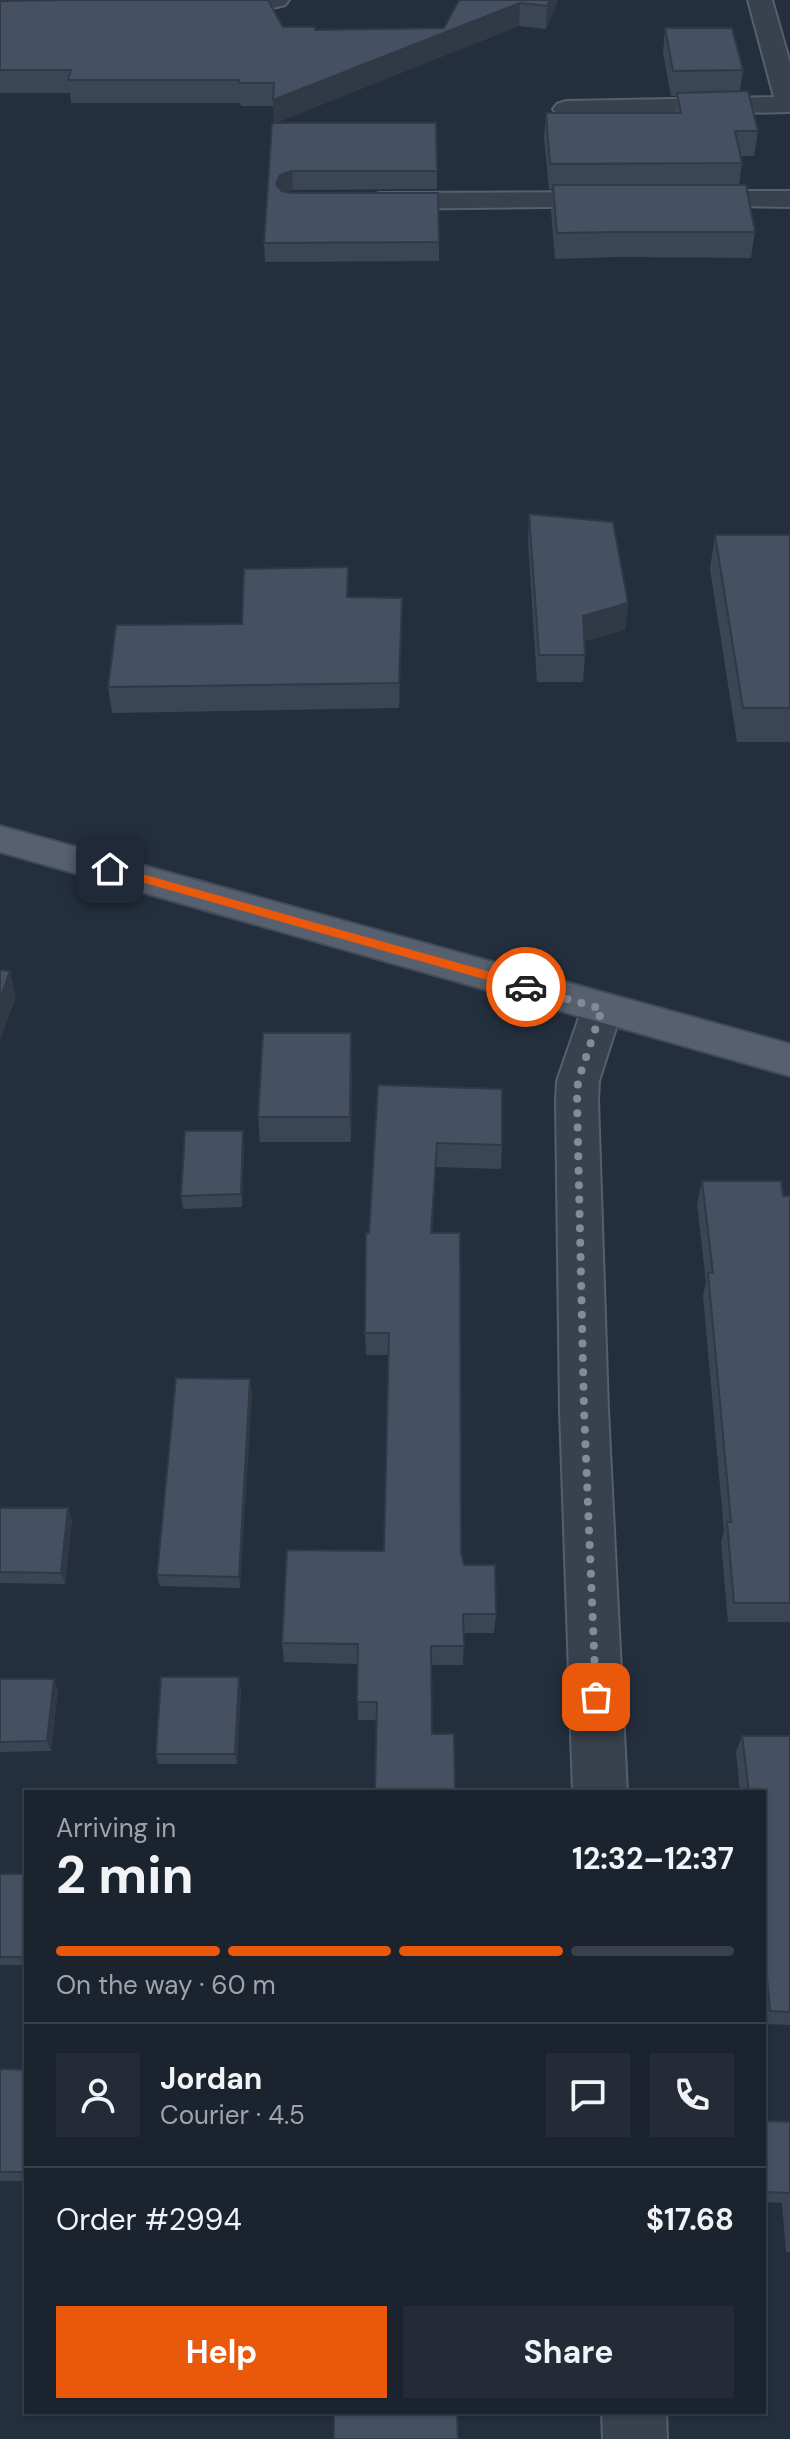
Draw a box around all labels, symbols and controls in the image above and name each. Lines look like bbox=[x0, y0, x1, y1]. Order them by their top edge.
pin bbox=[76, 835, 144, 903]
icon: home bbox=[88, 847, 132, 891]
courier bbox=[486, 947, 566, 1027]
icon: car bbox=[504, 965, 548, 1009]
pin bbox=[562, 1663, 630, 1731]
icon: bag bbox=[574, 1675, 618, 1719]
text: Arriving in bbox=[56, 1811, 176, 1845]
text: 12:32–12:37 bbox=[572, 1839, 734, 1878]
text: 2 min bbox=[56, 1841, 194, 1909]
text: On the way · 60 m bbox=[56, 1968, 276, 2002]
button: person bbox=[56, 2053, 140, 2137]
button: chat bbox=[546, 2053, 630, 2137]
button: phone bbox=[650, 2053, 734, 2137]
text: Jordan bbox=[160, 2059, 262, 2098]
text: Courier · 4.5 bbox=[160, 2098, 305, 2132]
text: Order #2994 bbox=[56, 2200, 242, 2239]
text: $17.68 bbox=[646, 2200, 734, 2239]
button: Help bbox=[56, 2306, 387, 2398]
button: Share bbox=[403, 2306, 734, 2398]

